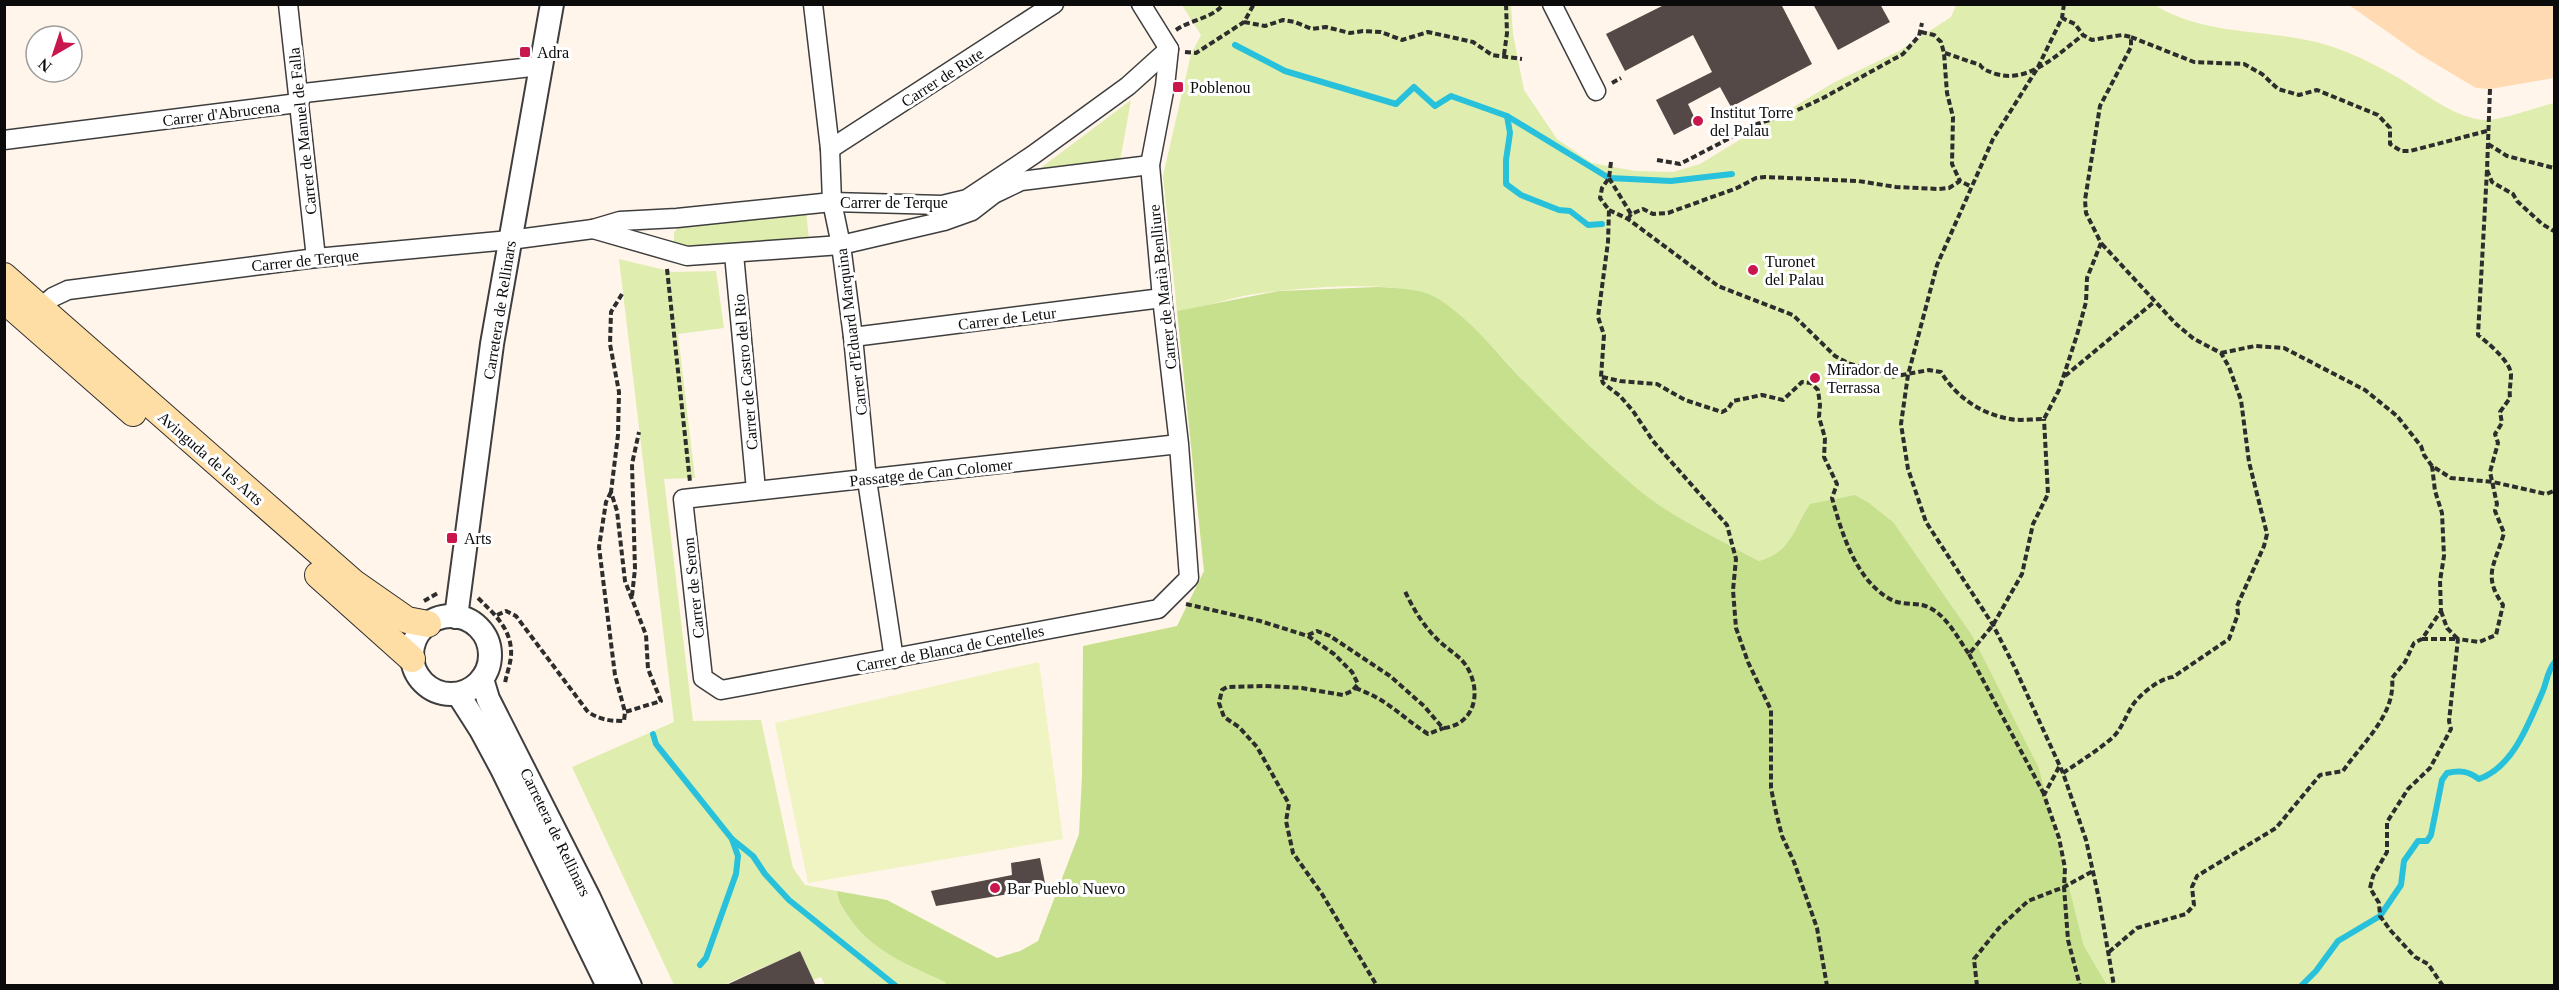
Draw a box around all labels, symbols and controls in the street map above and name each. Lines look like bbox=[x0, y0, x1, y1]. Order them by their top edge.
north arrow bbox=[24, 24, 84, 84]
place label: Adra bbox=[537, 44, 569, 61]
marker: Adra bbox=[518, 45, 532, 59]
street label: Carrer de Rute bbox=[898, 45, 986, 110]
street label: Carrer de Manuel de Falla bbox=[285, 47, 320, 215]
text: N bbox=[35, 55, 55, 76]
place label: Poblenou bbox=[1190, 79, 1250, 96]
marker: Poblenou bbox=[1171, 80, 1185, 94]
street label: Carrer d'Abrucena bbox=[161, 98, 281, 129]
place label: Institut Torre del Palau bbox=[1710, 104, 1793, 139]
marker: Institut Torre del Palau bbox=[1691, 114, 1705, 128]
street label: Carrer de Terque bbox=[840, 194, 948, 212]
street label: Carrer de Marià Benlliure bbox=[1145, 204, 1180, 370]
street label: Carretera de Rellinars bbox=[480, 239, 519, 381]
street label: Carrer de Terque bbox=[251, 246, 360, 276]
street label: Carrer d'Eduard Marquina bbox=[833, 247, 871, 416]
place label: Turonet del Palau bbox=[1765, 253, 1824, 288]
marker: Turonet del Palau bbox=[1746, 263, 1760, 277]
street label: Carrer de Castro del Rio bbox=[730, 293, 761, 451]
street label: Carrer de Letur bbox=[957, 304, 1058, 333]
place label: Mirador de Terrassa bbox=[1827, 361, 1899, 396]
marker: Mirador de Terrassa bbox=[1808, 371, 1822, 385]
street label: Avinguda de les Arts bbox=[154, 408, 267, 509]
street label: Passatge de Can Colomer bbox=[849, 455, 1014, 491]
place label: Arts bbox=[464, 530, 492, 547]
marker: Arts bbox=[445, 531, 459, 545]
street label: Carrer de Seron bbox=[680, 537, 707, 639]
street label: Carrer de Blanca de Centelles bbox=[855, 622, 1045, 675]
street label: Carretera de Rellinars bbox=[517, 765, 594, 899]
place label: Bar Pueblo Nuevo bbox=[1007, 880, 1125, 897]
marker: Bar Pueblo Nuevo bbox=[988, 881, 1002, 895]

